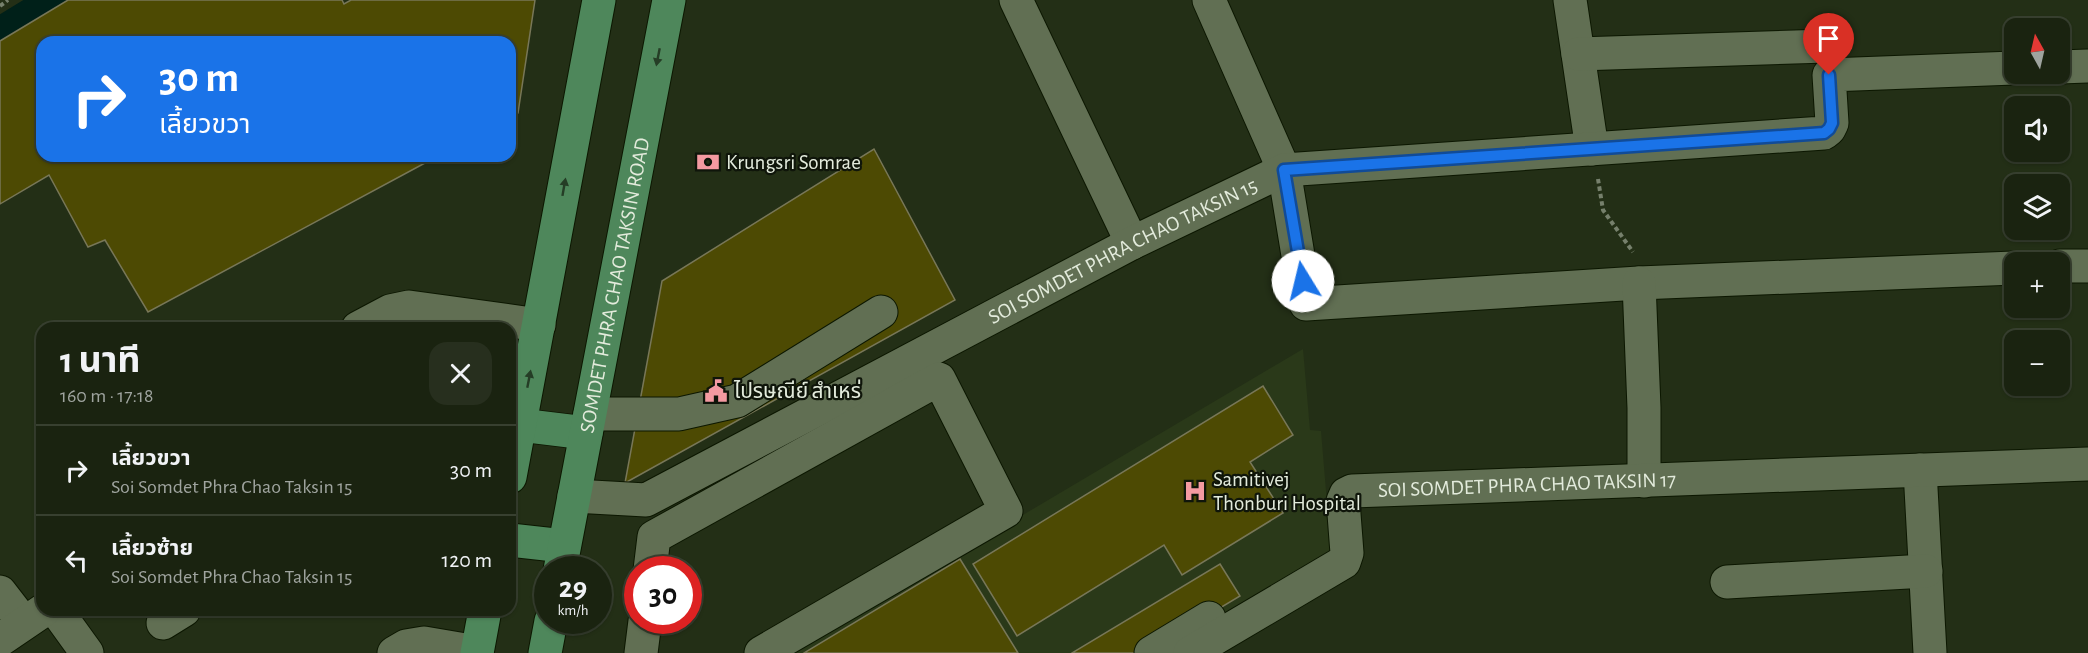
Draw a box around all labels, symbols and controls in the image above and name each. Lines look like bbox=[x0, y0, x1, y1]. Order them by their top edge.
pin bbox=[1803, 13, 1854, 75]
north arrow bbox=[2004, 18, 2070, 84]
map controls bbox=[2004, 18, 2070, 396]
icon: arrive bbox=[1812, 22, 1845, 55]
one-way arrow bbox=[653, 48, 662, 67]
text: 30 m bbox=[159, 57, 239, 99]
icon: right bbox=[60, 60, 138, 138]
button: sound bbox=[2004, 96, 2070, 162]
text: เลี้ยวขวา bbox=[159, 111, 250, 138]
street label: SOMDET PHRA CHAO TAKSIN ROAD bbox=[576, 136, 653, 435]
bank icon: Krungsri Somrae bbox=[695, 149, 721, 175]
place label: Krungsri Somrae bbox=[726, 152, 861, 173]
button: layers bbox=[2004, 174, 2070, 240]
street label: SOI SOMDET PHRA CHAO TAKSIN 15 bbox=[985, 175, 1261, 328]
one-way arrow bbox=[560, 177, 569, 196]
position arrow bbox=[1271, 249, 1335, 313]
button: + bbox=[2004, 252, 2070, 318]
button: − bbox=[2004, 330, 2070, 396]
button: close bbox=[429, 342, 492, 405]
text: 1 นาที bbox=[60, 343, 141, 379]
one-way arrow bbox=[525, 369, 534, 388]
public building icon: ไปรษณีย์ สำเหร่ bbox=[703, 378, 729, 404]
place label: ไปรษณีย์ สำเหร่ bbox=[733, 379, 861, 402]
text: 160 m · 17:18 bbox=[60, 386, 153, 406]
text: เลี้ยวขวา bbox=[111, 447, 191, 469]
icon: right bbox=[60, 454, 93, 487]
text: 30 m bbox=[450, 459, 492, 481]
place label: Samitivej Thonburi Hospital bbox=[1213, 469, 1361, 514]
street label: SOI SOMDET PHRA CHAO TAKSIN 17 bbox=[1378, 469, 1677, 501]
text: Soi Somdet Phra Chao Taksin 15 bbox=[111, 477, 352, 497]
hospital icon: Samitivej Thonburi Hospital bbox=[1182, 478, 1208, 504]
text: เลี้ยวซ้าย bbox=[111, 537, 193, 559]
icon: left bbox=[60, 544, 93, 577]
text: 120 m bbox=[442, 549, 492, 571]
speed limit sign: 30 bbox=[624, 556, 702, 634]
text: Soi Somdet Phra Chao Taksin 15 bbox=[111, 567, 352, 587]
text: 29 bbox=[559, 573, 587, 603]
text: km/h bbox=[558, 603, 588, 618]

